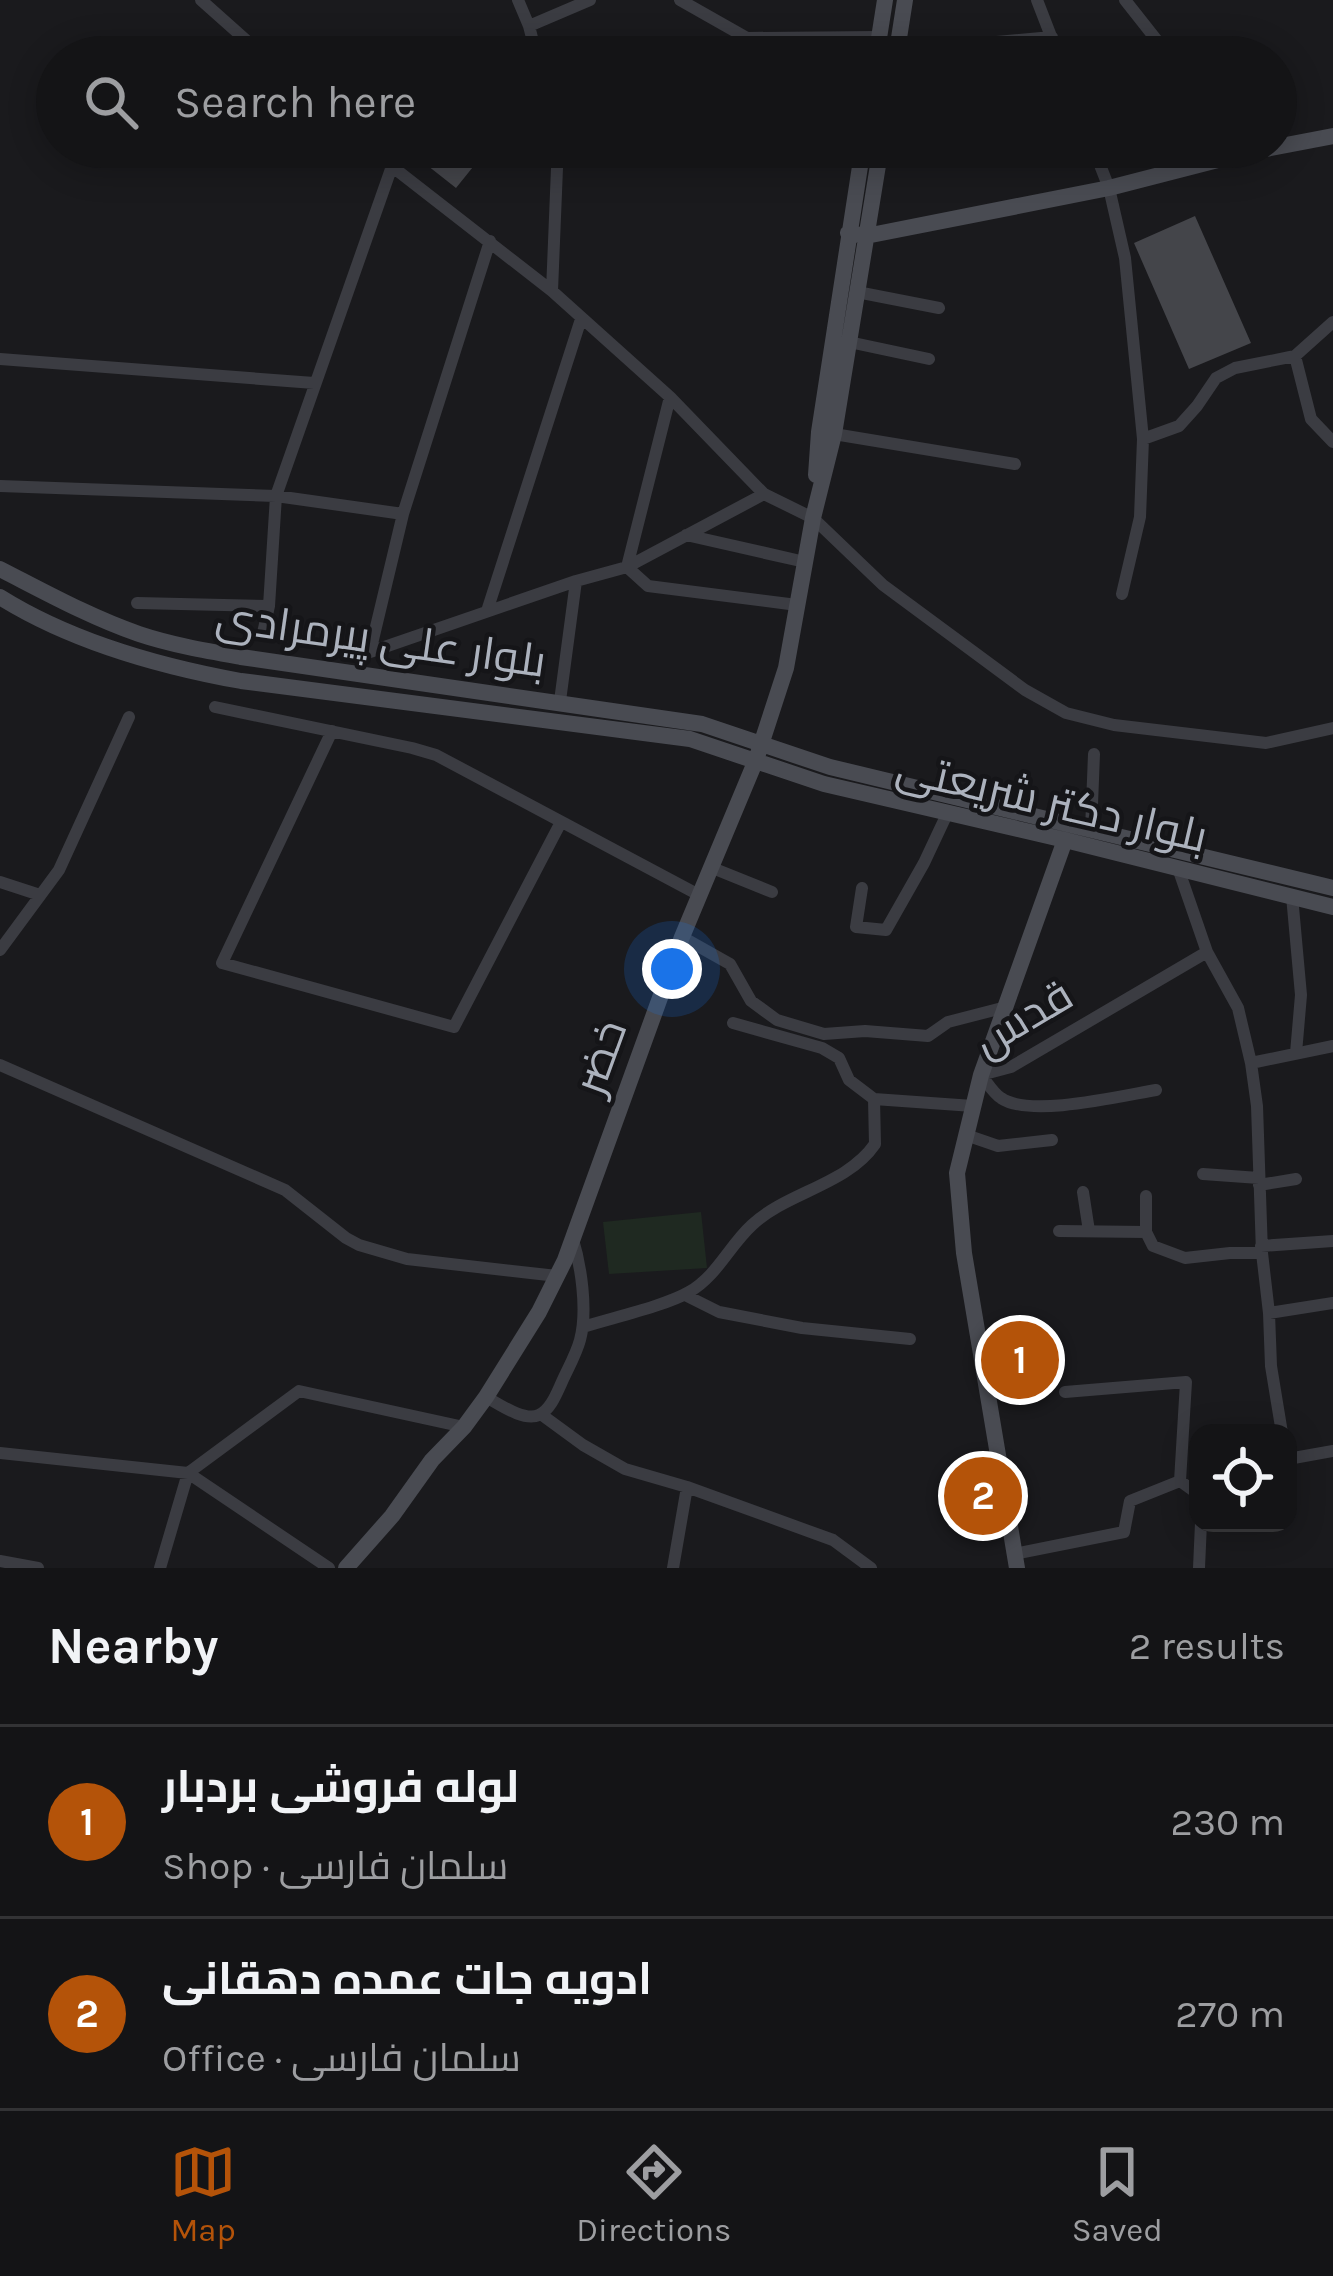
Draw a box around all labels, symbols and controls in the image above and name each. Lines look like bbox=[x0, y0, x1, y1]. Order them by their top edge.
search box bbox=[36, 36, 1297, 168]
icon: search bbox=[78, 69, 144, 135]
text: Search here bbox=[174, 76, 416, 128]
street label: بلوار علی پیرمرادی bbox=[212, 590, 549, 691]
street label: بلوار دکتر شریعتی bbox=[891, 741, 1212, 864]
your location bbox=[642, 939, 702, 999]
street label: قدس bbox=[964, 968, 1082, 1068]
street label: خضر bbox=[562, 1013, 637, 1104]
pin: 1 bbox=[981, 1315, 1059, 1405]
map controls bbox=[1189, 1424, 1297, 1532]
button: locate bbox=[1189, 1424, 1297, 1532]
pin: 2 bbox=[944, 1451, 1022, 1541]
text: Nearby bbox=[48, 1616, 218, 1676]
text: 2 results bbox=[1129, 1623, 1285, 1669]
text: لوله فروشی بردبار bbox=[162, 1761, 519, 1813]
text: 1 bbox=[80, 1799, 94, 1845]
text: 230 m bbox=[1170, 1799, 1285, 1845]
text: Shop · سلمان فارسی bbox=[162, 1843, 508, 1889]
text: ادویه جات‌ عمده ‌دهقانی bbox=[162, 1953, 652, 2005]
text: 2 bbox=[75, 1991, 99, 2037]
text: 270 m bbox=[1175, 1991, 1285, 2037]
text: Office · سلمان فارسی bbox=[162, 2035, 521, 2081]
tab: Map bbox=[170, 2139, 236, 2249]
tab: Directions bbox=[576, 2139, 731, 2249]
tab: Saved bbox=[1072, 2139, 1163, 2249]

